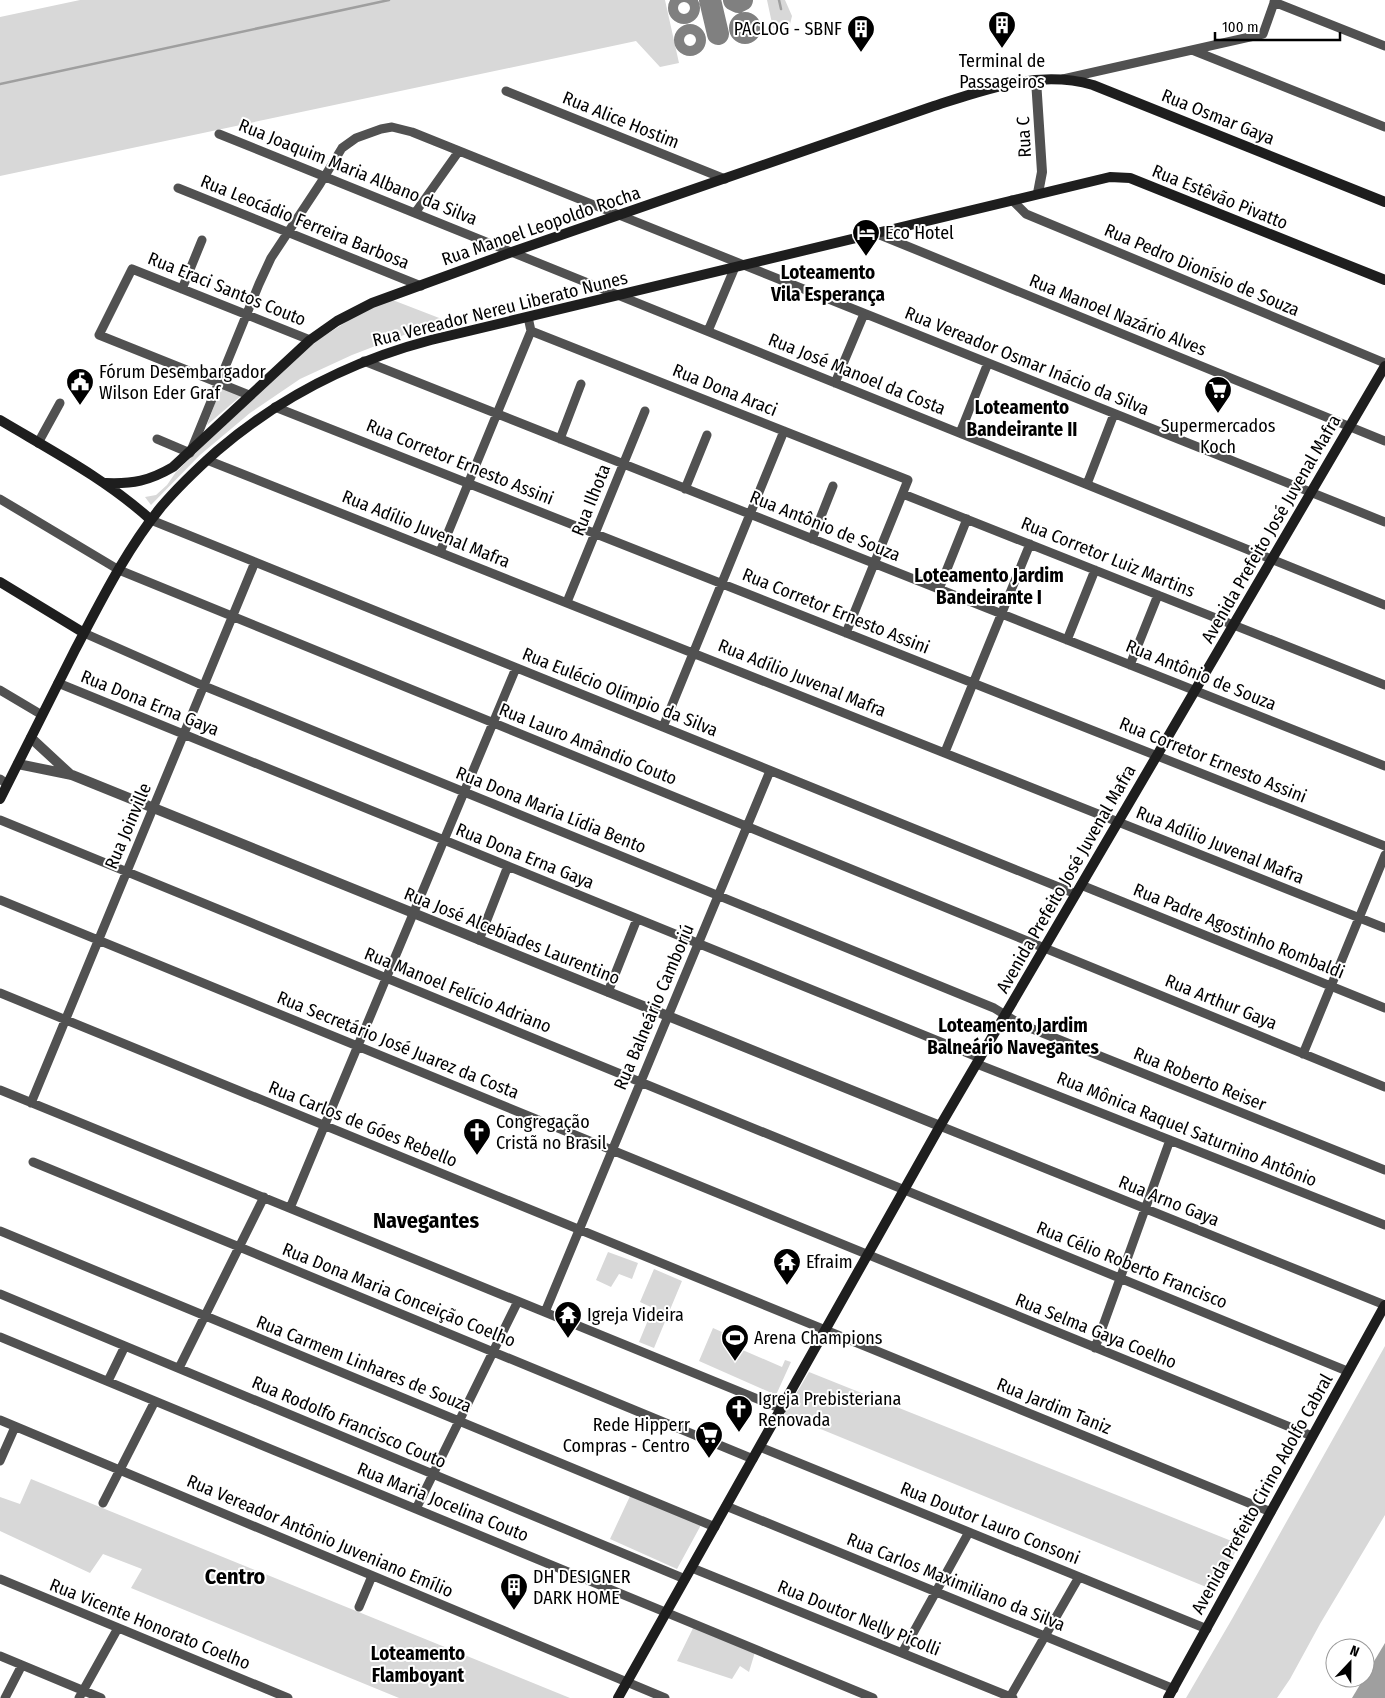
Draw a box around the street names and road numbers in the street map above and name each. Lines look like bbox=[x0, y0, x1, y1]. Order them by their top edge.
street label: Rua Osmar Gaya bbox=[1158, 84, 1278, 150]
street label: Rua Alice Hostim bbox=[559, 87, 683, 153]
street label: Rua Joaquim Maria Albano da Silva bbox=[235, 114, 481, 230]
street label: Rua C bbox=[1012, 116, 1036, 158]
street label: Rua Estêvão Pivatto bbox=[1149, 160, 1291, 234]
street label: Rua Leocádio Ferreira Barbosa bbox=[197, 170, 413, 274]
street label: Rua Manoel Leopoldo Rocha bbox=[439, 182, 643, 270]
street label: Rua Pedro Dionísio de Souza bbox=[1101, 219, 1303, 321]
street label: Rua Eraci Santos Couto bbox=[145, 247, 309, 331]
street label: Rua Vereador Nereu Liberato Nunes bbox=[370, 267, 630, 351]
street label: Rua Manoel Nazário Alves bbox=[1026, 269, 1210, 361]
street label: Rua Vereador Osmar Inácio da Silva bbox=[902, 302, 1152, 420]
street label: Rua José Manoel da Costa bbox=[765, 328, 949, 420]
street label: Rua Dona Araci bbox=[669, 359, 781, 421]
street label: Avenida Prefeito José Juvenal Mafra bbox=[1196, 411, 1346, 647]
street label: Rua Corretor Ernesto Assini bbox=[363, 414, 557, 510]
street label: Rua Ilhota bbox=[567, 461, 615, 539]
street label: Rua Adílio Juvenal Mafra bbox=[339, 485, 513, 573]
street label: Rua Antônio de Souza bbox=[747, 486, 904, 566]
street label: Rua Corretor Luiz Martins bbox=[1018, 512, 1198, 602]
street label: Rua Corretor Ernesto Assini bbox=[739, 563, 933, 659]
street label: Rua Adílio Juvenal Mafra bbox=[715, 634, 889, 722]
street label: Rua Antônio de Souza bbox=[1123, 635, 1280, 715]
street label: Rua Eulécio Olímpio da Silva bbox=[519, 643, 721, 741]
street label: Rua Dona Erna Gaya bbox=[78, 665, 223, 741]
street label: Rua Lauro Amândio Couto bbox=[496, 698, 680, 790]
street label: Rua Corretor Ernesto Assini bbox=[1116, 712, 1310, 808]
street label: Avenida Prefeito José Juvenal Mafra bbox=[991, 761, 1141, 997]
street label: Rua Dona Maria Lídia Bento bbox=[453, 762, 649, 858]
street label: Rua Joinville bbox=[100, 780, 156, 872]
street label: Rua Adílio Juvenal Mafra bbox=[1133, 801, 1307, 889]
street label: Rua Dona Erna Gaya bbox=[453, 818, 598, 894]
street label: Rua Padre Agostinho Rombaldi bbox=[1130, 879, 1348, 983]
street label: Rua José Alcebíades Laurentino bbox=[401, 883, 623, 989]
street label: Rua Balneário Camboriú bbox=[609, 921, 699, 1093]
street label: Rua Manoel Felício Adriano bbox=[361, 942, 555, 1038]
street label: Rua Arthur Gaya bbox=[1162, 970, 1280, 1035]
street label: Rua Secretário José Juarez da Costa bbox=[274, 986, 522, 1104]
street label: Rua Roberto Reiser bbox=[1130, 1042, 1270, 1116]
street label: Rua Mônica Raquel Saturnino Antônio bbox=[1054, 1067, 1320, 1191]
street label: Rua Carlos de Góes Rebello bbox=[265, 1076, 461, 1172]
street label: Rua Arno Gaya bbox=[1115, 1171, 1223, 1231]
street label: Rua Célio Roberto Francisco bbox=[1033, 1217, 1231, 1313]
street label: Rua Dona Maria Conceição Coelho bbox=[279, 1238, 519, 1352]
street label: Rua Selma Gaya Coelho bbox=[1012, 1289, 1180, 1373]
street label: Rua Carmem Linhares de Souza bbox=[253, 1311, 475, 1417]
street label: Avenida Prefeito Cirino Adolfo Cabral bbox=[1187, 1370, 1338, 1618]
street label: Rua Rodolfo Francisco Couto bbox=[248, 1371, 450, 1473]
street label: Rua Jardim Taniz bbox=[994, 1373, 1114, 1439]
street label: Rua Maria Jocelina Couto bbox=[354, 1458, 532, 1546]
street label: Rua Vereador Antônio Juveniano Emílio bbox=[183, 1470, 457, 1602]
street label: Rua Doutor Lauro Consoni bbox=[897, 1477, 1083, 1569]
street label: Rua Carlos Maximiliano da Silva bbox=[844, 1528, 1068, 1636]
street label: Rua Vicente Honorato Coelho bbox=[46, 1574, 254, 1674]
street label: Rua Doutor Nelly Picolli bbox=[774, 1575, 944, 1661]

